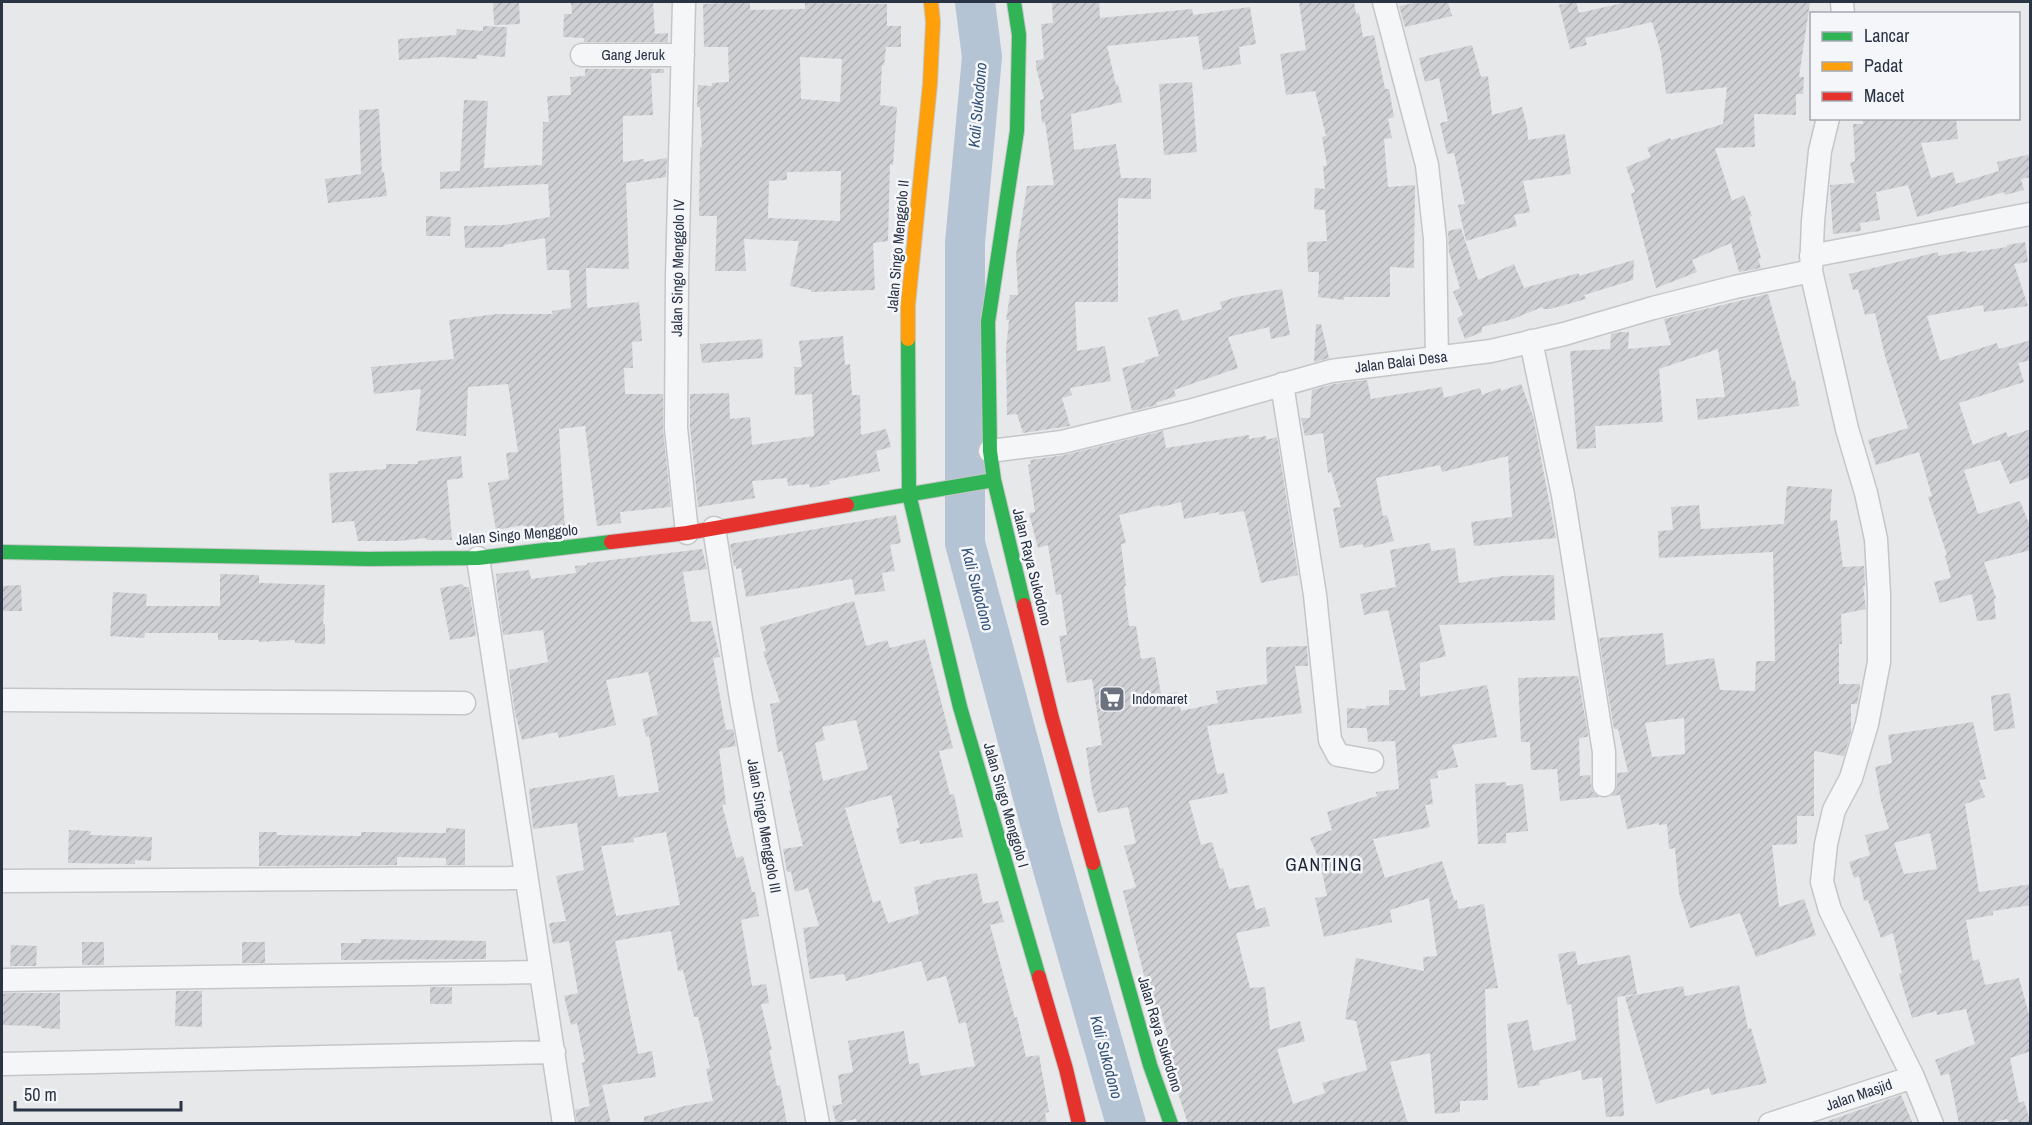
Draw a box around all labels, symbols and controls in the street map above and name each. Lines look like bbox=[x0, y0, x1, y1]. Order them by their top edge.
legend bbox=[1810, 12, 2020, 120]
text: Lancar bbox=[1864, 23, 1909, 48]
street label: Gang Jeruk bbox=[601, 44, 666, 65]
text: Padat bbox=[1864, 53, 1903, 78]
water label: Kali Sukodono bbox=[962, 62, 992, 148]
text: Macet bbox=[1864, 83, 1904, 108]
street label: Jalan Singo Menggolo II bbox=[881, 179, 914, 313]
street label: Jalan Singo Menggolo IV bbox=[666, 198, 689, 337]
street label: Jalan Balai Desa bbox=[1354, 345, 1449, 378]
street label: Jalan Raya Sukodono bbox=[1008, 506, 1057, 628]
street label: Jalan Singo Menggolo bbox=[455, 519, 579, 550]
water label: Kali Sukodono bbox=[956, 545, 1000, 633]
supermarket icon: Indomaret bbox=[1097, 684, 1127, 714]
place label: Indomaret bbox=[1132, 688, 1188, 709]
street label: Jalan Singo Menggolo I bbox=[979, 740, 1034, 870]
street label: Jalan Singo Menggolo III bbox=[742, 757, 787, 895]
district label: GANTING bbox=[1285, 852, 1363, 877]
street label: Jalan Raya Sukodono bbox=[1133, 973, 1188, 1095]
water label: Kali Sukodono bbox=[1085, 1013, 1129, 1101]
street label: Jalan Masjid bbox=[1823, 1073, 1895, 1116]
scale bar bbox=[15, 1074, 182, 1112]
text: 50 m bbox=[24, 1082, 57, 1107]

